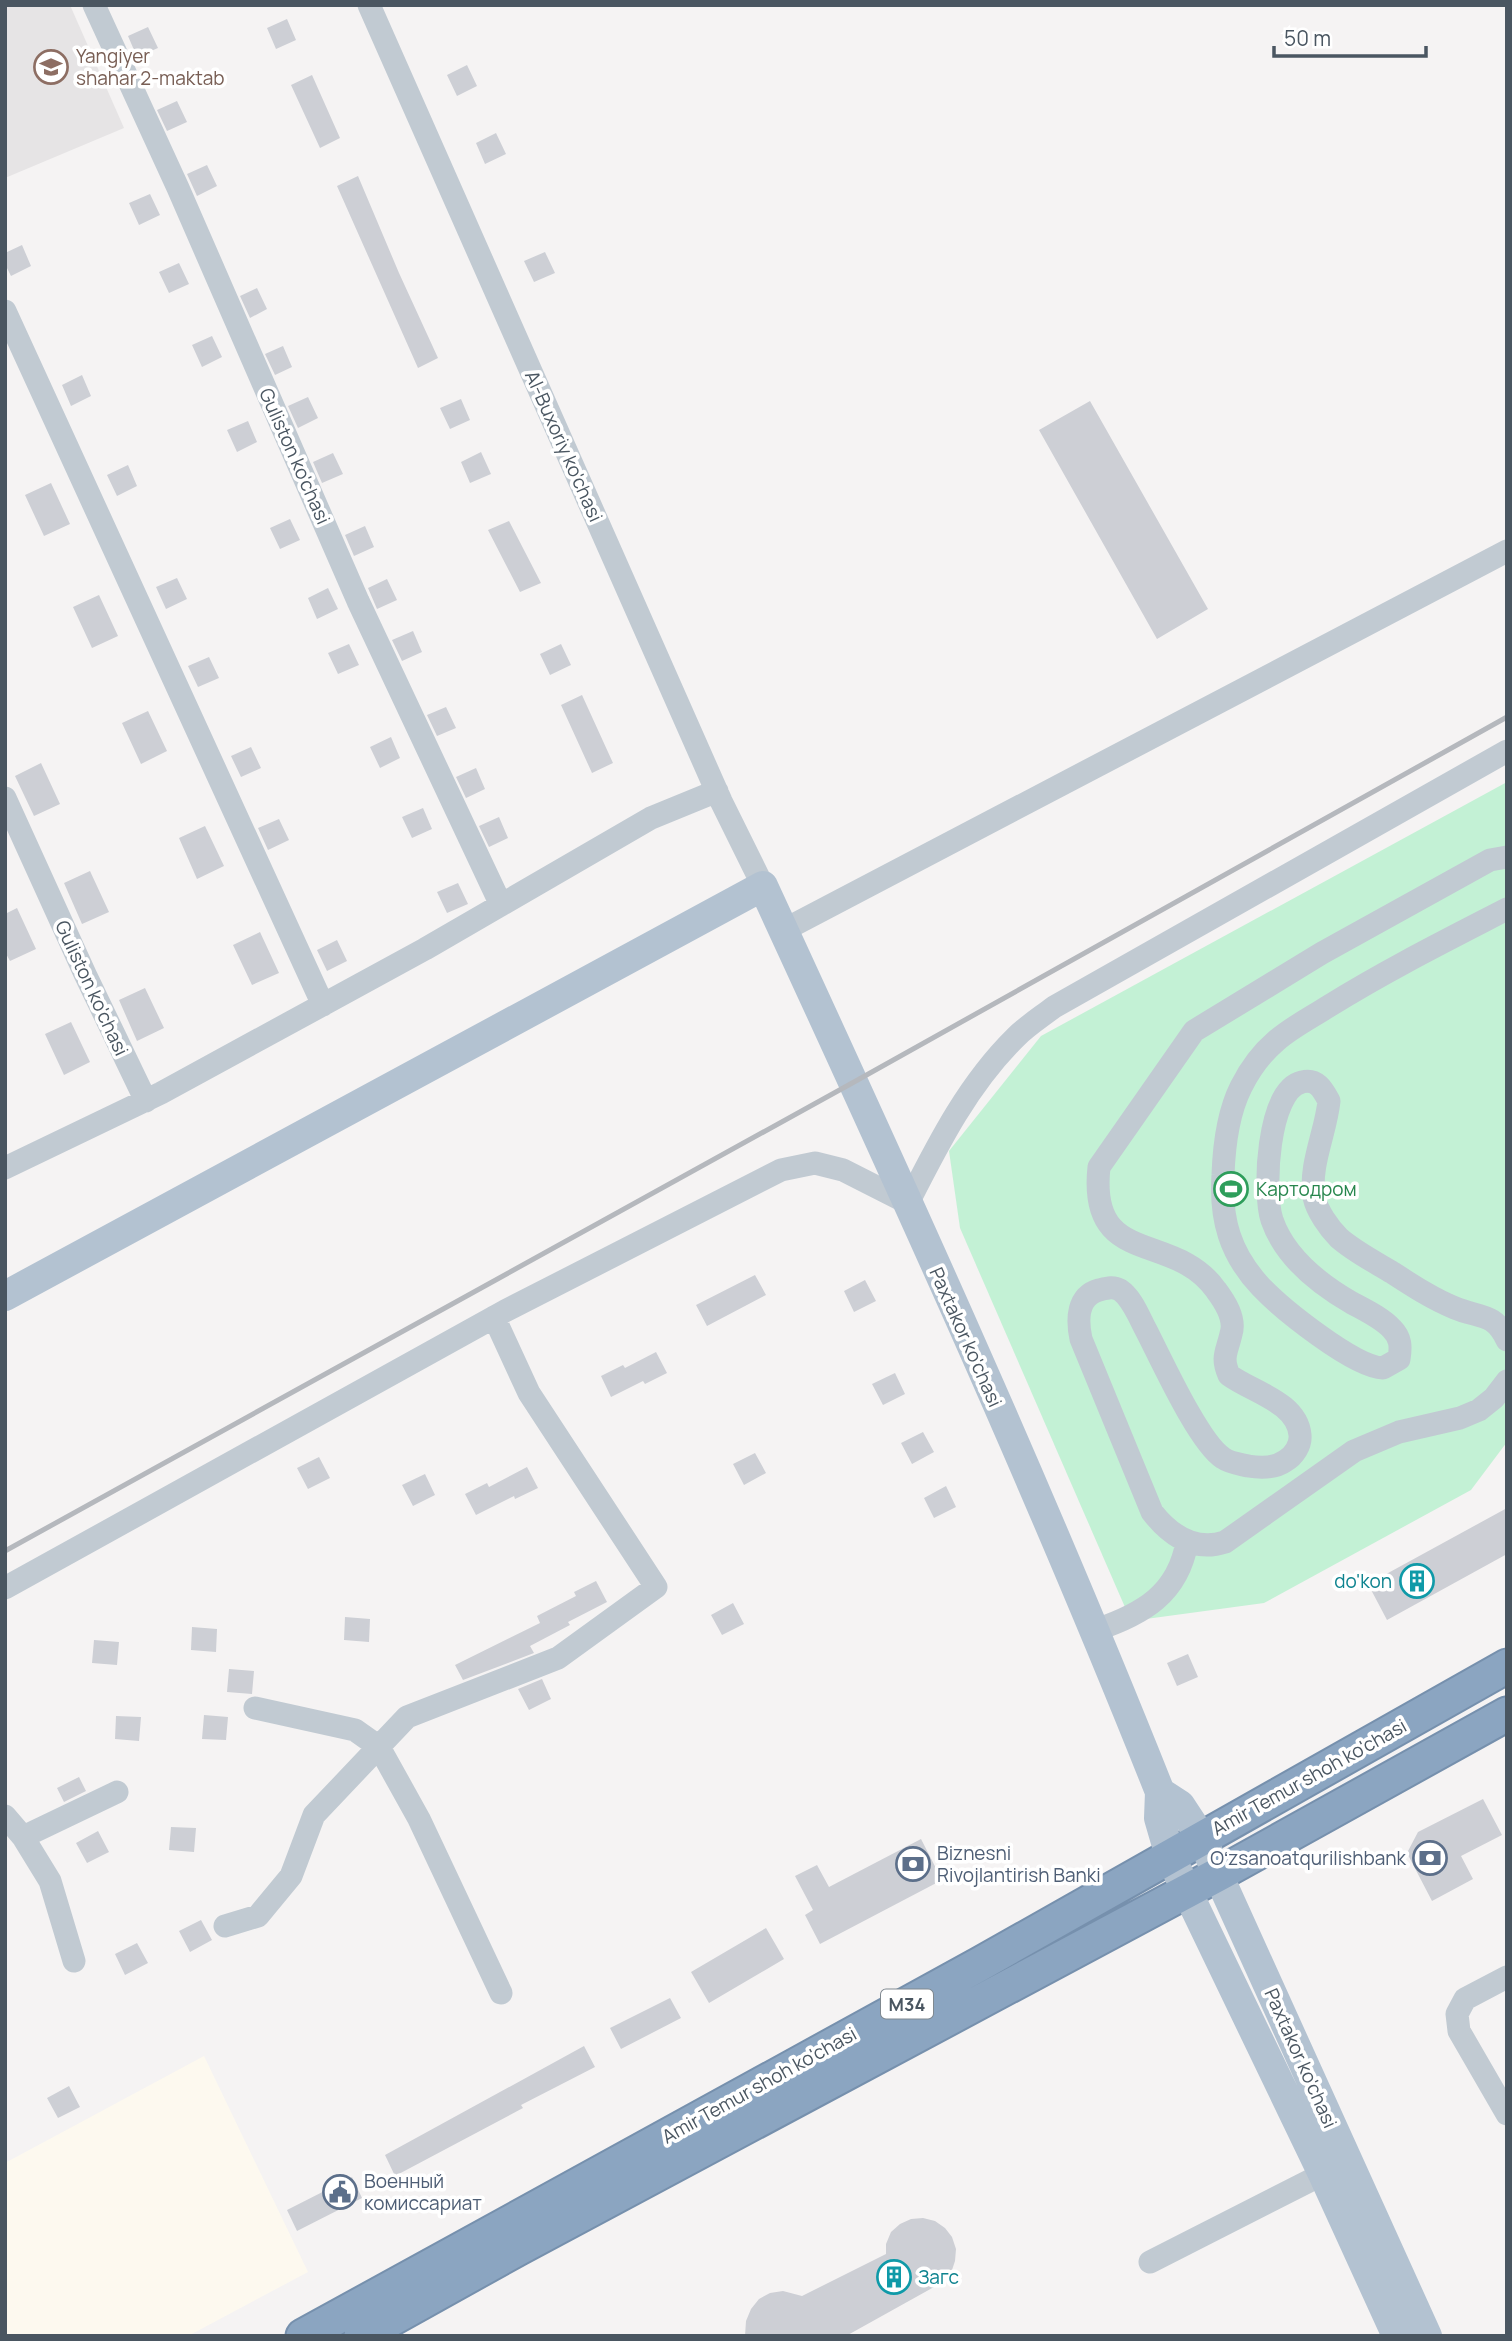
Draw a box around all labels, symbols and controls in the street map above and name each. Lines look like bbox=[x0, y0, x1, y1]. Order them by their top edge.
scale bar bbox=[1274, 14, 1426, 58]
text: 50 m bbox=[1284, 24, 1331, 52]
place label: Yangiyer shahar 2-maktab bbox=[76, 43, 225, 91]
school or university icon: Yangiyer shahar 2-maktab bbox=[32, 48, 70, 86]
street label: Al-Buxoriy ko'chasi bbox=[519, 366, 609, 526]
street label: Guliston ko'chasi bbox=[253, 384, 337, 528]
street label: Guliston ko'chasi bbox=[49, 916, 135, 1060]
sports icon: Картодром bbox=[1212, 1170, 1250, 1208]
place label: Картодром bbox=[1256, 1176, 1357, 1202]
street label: Paxtakor ko'chasi bbox=[924, 1263, 1008, 1411]
building icon: do'kon bbox=[1398, 1562, 1436, 1600]
place label: do'kon bbox=[1334, 1568, 1392, 1594]
street label: Amir Temur shoh ko'chasi bbox=[1207, 1713, 1411, 1841]
bank icon: Oʻzsanoatqurilishbank bbox=[1411, 1839, 1449, 1877]
place label: Biznesni Rivojlantirish Banki bbox=[937, 1840, 1101, 1888]
bank icon: Biznesni Rivojlantirish Banki bbox=[894, 1845, 932, 1883]
place label: Oʻzsanoatqurilishbank bbox=[1210, 1845, 1407, 1871]
street label: Paxtakor ko'chasi bbox=[1259, 1984, 1343, 2132]
road number: M34 bbox=[881, 1990, 933, 2018]
street label: Amir Temur shoh ko'chasi bbox=[657, 2021, 861, 2149]
place label: Военный комиссариат bbox=[364, 2168, 482, 2216]
public building icon: Военный комиссариат bbox=[321, 2173, 359, 2211]
building icon: Загс bbox=[875, 2258, 913, 2296]
place label: Загс bbox=[918, 2264, 959, 2290]

